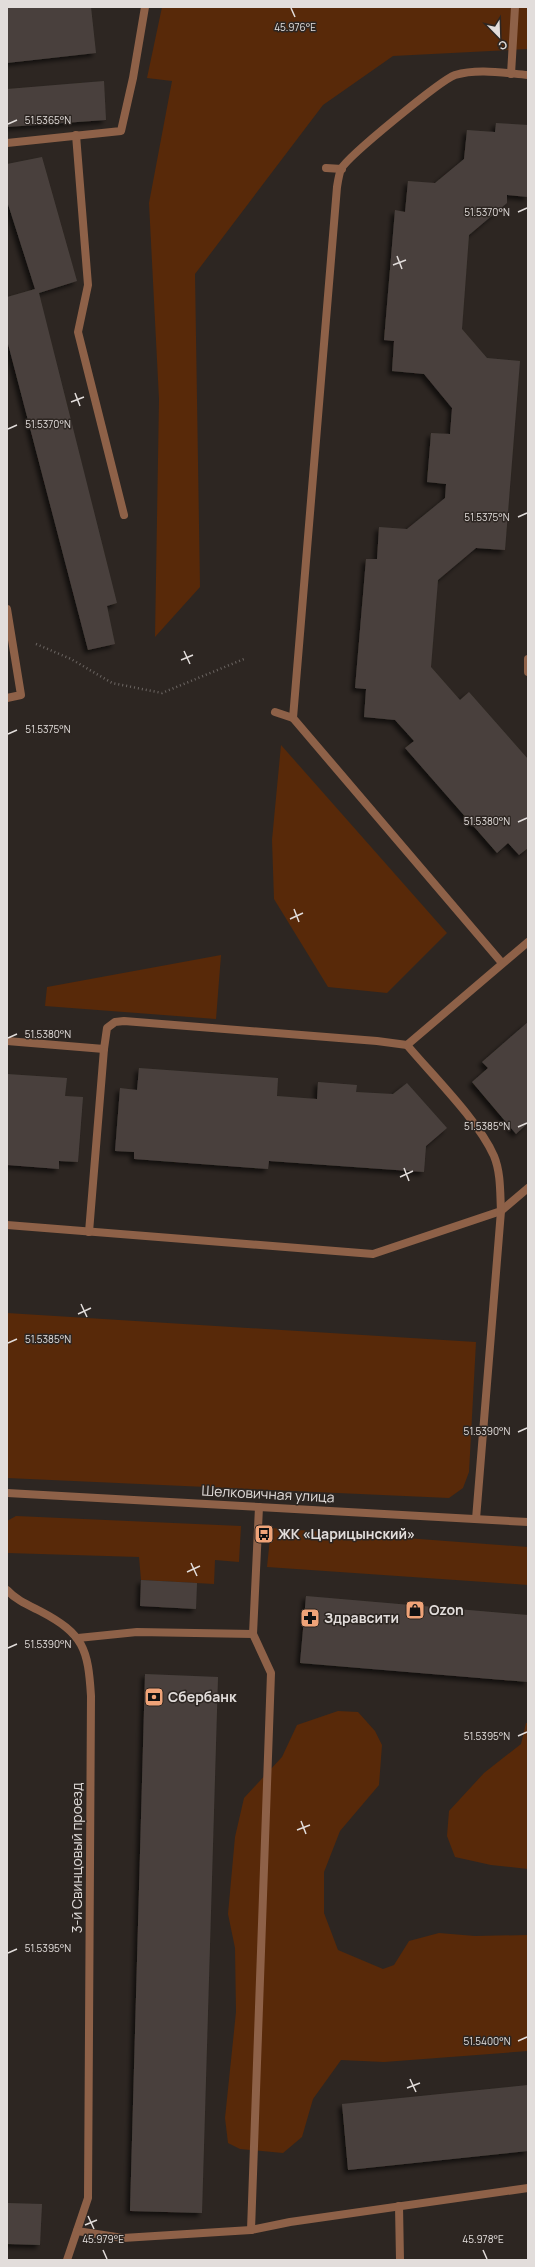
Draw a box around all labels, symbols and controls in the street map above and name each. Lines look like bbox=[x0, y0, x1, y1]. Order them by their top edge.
north arrow bbox=[479, 16, 519, 56]
text: 45.976°E bbox=[274, 20, 316, 34]
text: С bbox=[496, 37, 510, 54]
text: 51.5365°N bbox=[25, 113, 71, 127]
text: 51.5370°N bbox=[464, 205, 510, 219]
text: 51.5370°N bbox=[25, 417, 71, 431]
text: 51.5375°N bbox=[464, 510, 510, 524]
text: 51.5375°N bbox=[25, 722, 71, 736]
text: 51.5380°N bbox=[464, 814, 510, 828]
text: 51.5380°N bbox=[25, 1027, 71, 1041]
text: 51.5385°N bbox=[464, 1119, 510, 1133]
text: 51.5385°N bbox=[25, 1332, 71, 1346]
text: 51.5390°N bbox=[464, 1424, 511, 1438]
street label: Шелковичная улица bbox=[201, 1481, 335, 1506]
bus stop icon: ЖК «Царицынский» bbox=[253, 1523, 275, 1545]
place label: ЖК «Царицынский» bbox=[278, 1524, 415, 1543]
shop icon: Ozon bbox=[404, 1599, 426, 1621]
place label: Ozon bbox=[429, 1600, 464, 1619]
pharmacy icon: Здравсити bbox=[299, 1607, 321, 1629]
place label: Здравсити bbox=[324, 1608, 399, 1627]
text: 51.5390°N bbox=[25, 1637, 72, 1651]
bank icon: Сбербанк bbox=[143, 1686, 165, 1708]
place label: Сбербанк bbox=[168, 1687, 237, 1706]
text: 51.5395°N bbox=[464, 1729, 510, 1743]
street label: 3-й Свинцовый проезд bbox=[67, 1783, 86, 1933]
text: 51.5395°N bbox=[25, 1941, 71, 1955]
text: 51.5400°N bbox=[463, 2034, 511, 2048]
text: 45.979°E bbox=[82, 2232, 124, 2246]
text: 45.978°E bbox=[462, 2232, 504, 2246]

